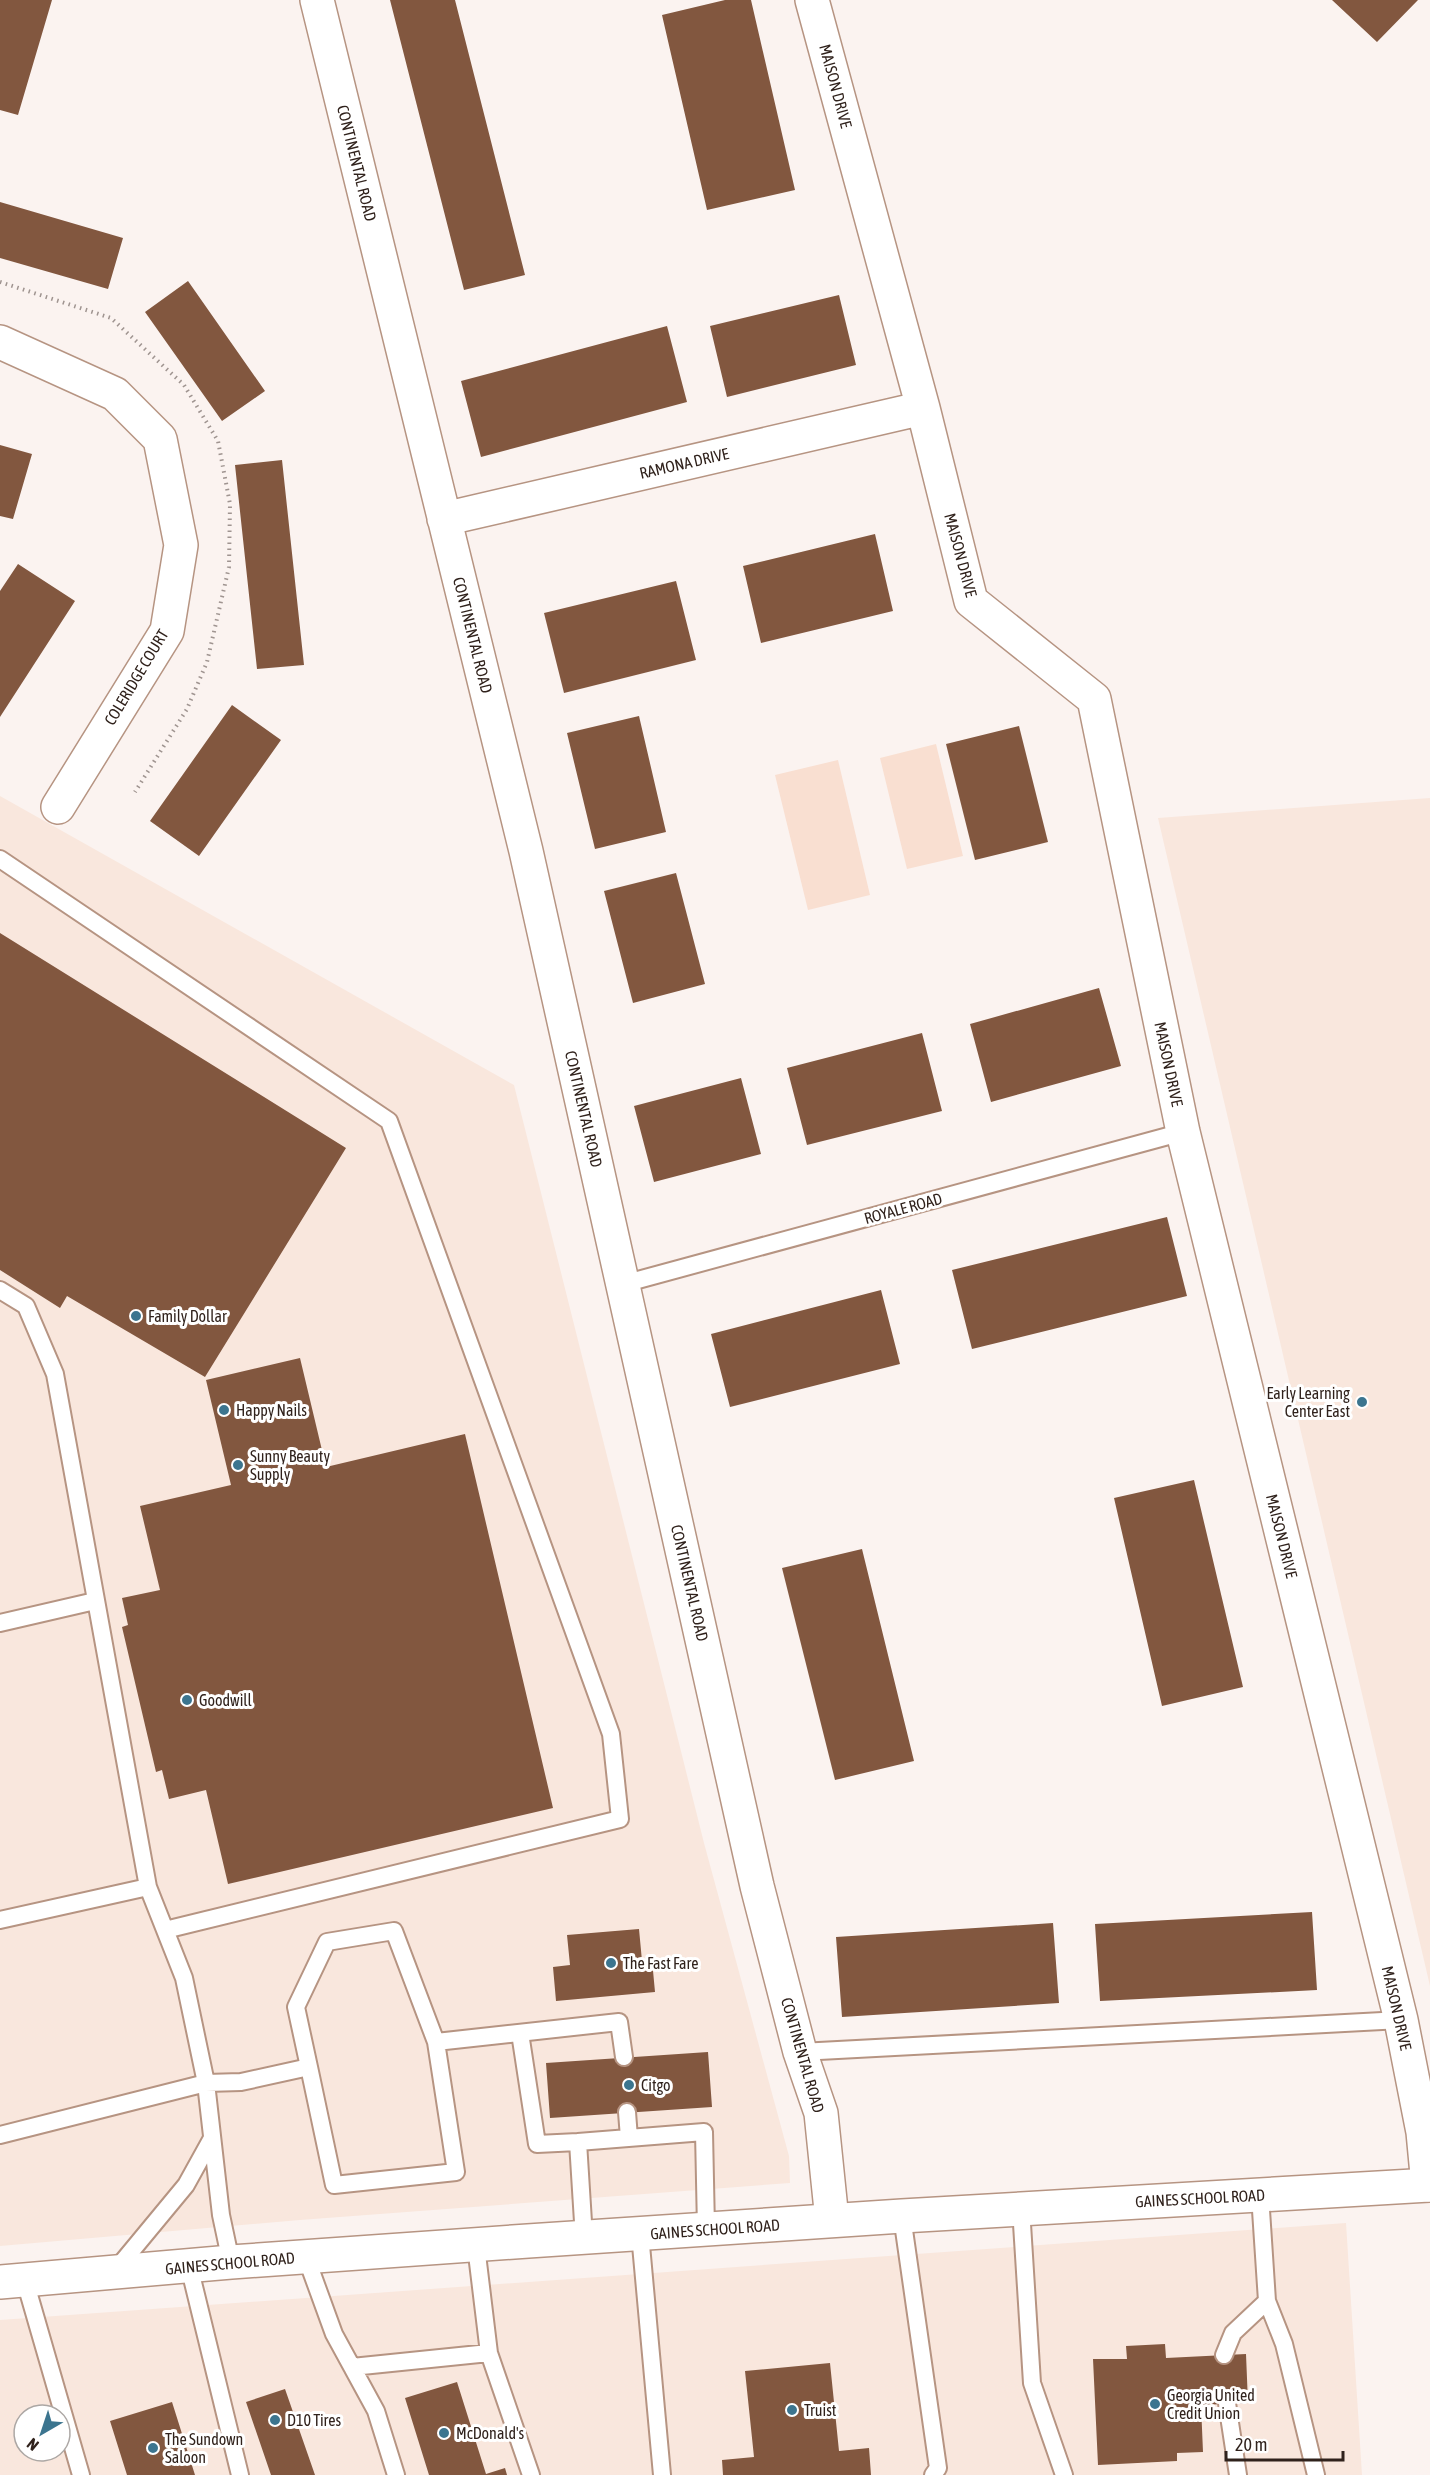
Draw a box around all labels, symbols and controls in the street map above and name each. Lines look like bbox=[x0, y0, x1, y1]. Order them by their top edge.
street label: MAISON DRIVE bbox=[816, 42, 856, 130]
street label: CONTINENTAL ROAD bbox=[334, 103, 380, 223]
street label: RAMONA DRIVE bbox=[638, 444, 731, 482]
street label: MAISON DRIVE bbox=[941, 511, 981, 599]
street label: CONTINENTAL ROAD bbox=[450, 575, 496, 695]
street label: COLERIDGE COURT bbox=[100, 626, 172, 728]
street label: MAISON DRIVE bbox=[1151, 1020, 1187, 1108]
street label: CONTINENTAL ROAD bbox=[562, 1049, 606, 1169]
street label: ROYALE ROAD bbox=[862, 1189, 944, 1227]
place label: Family Dollar bbox=[148, 1307, 227, 1326]
marker: Family Dollar bbox=[129, 1309, 143, 1323]
place label: Early Learning Center East bbox=[1266, 1384, 1350, 1420]
marker: Early Learning Center East bbox=[1355, 1395, 1369, 1409]
place label: Happy Nails bbox=[236, 1401, 307, 1420]
marker: Happy Nails bbox=[217, 1403, 231, 1417]
place label: Sunny Beauty Supply bbox=[250, 1447, 330, 1484]
marker: Sunny Beauty Supply bbox=[231, 1458, 245, 1472]
street label: MAISON DRIVE bbox=[1263, 1492, 1301, 1580]
street label: CONTINENTAL ROAD bbox=[668, 1523, 712, 1643]
place label: Goodwill bbox=[199, 1691, 253, 1709]
marker: Goodwill bbox=[180, 1693, 194, 1707]
place label: The Fast Fare bbox=[623, 1954, 699, 1972]
marker: The Fast Fare bbox=[604, 1956, 618, 1970]
street label: MAISON DRIVE bbox=[1379, 1964, 1415, 2052]
street label: CONTINENTAL ROAD bbox=[778, 1995, 828, 2115]
place label: Citgo bbox=[641, 2076, 671, 2095]
marker: Citgo bbox=[622, 2078, 636, 2092]
street label: GAINES SCHOOL ROAD bbox=[1135, 2186, 1265, 2210]
street label: GAINES SCHOOL ROAD bbox=[650, 2215, 780, 2243]
street label: GAINES SCHOOL ROAD bbox=[165, 2248, 295, 2278]
place label: Georgia United Credit Union bbox=[1167, 2386, 1255, 2422]
marker: Georgia United Credit Union bbox=[1148, 2397, 1162, 2411]
place label: Truist bbox=[804, 2401, 837, 2419]
north arrow bbox=[12, 2403, 72, 2463]
marker: Truist bbox=[785, 2403, 799, 2417]
place label: D10 Tires bbox=[287, 2411, 342, 2429]
marker: D10 Tires bbox=[268, 2413, 282, 2427]
place label: McDonald's bbox=[456, 2424, 525, 2442]
scale bar bbox=[1226, 2424, 1343, 2462]
marker: McDonald's bbox=[437, 2426, 451, 2440]
place label: The Sundown Saloon bbox=[165, 2430, 243, 2466]
text: 20 m bbox=[1235, 2434, 1267, 2455]
text: N bbox=[23, 2435, 42, 2455]
marker: The Sundown Saloon bbox=[146, 2441, 160, 2455]

